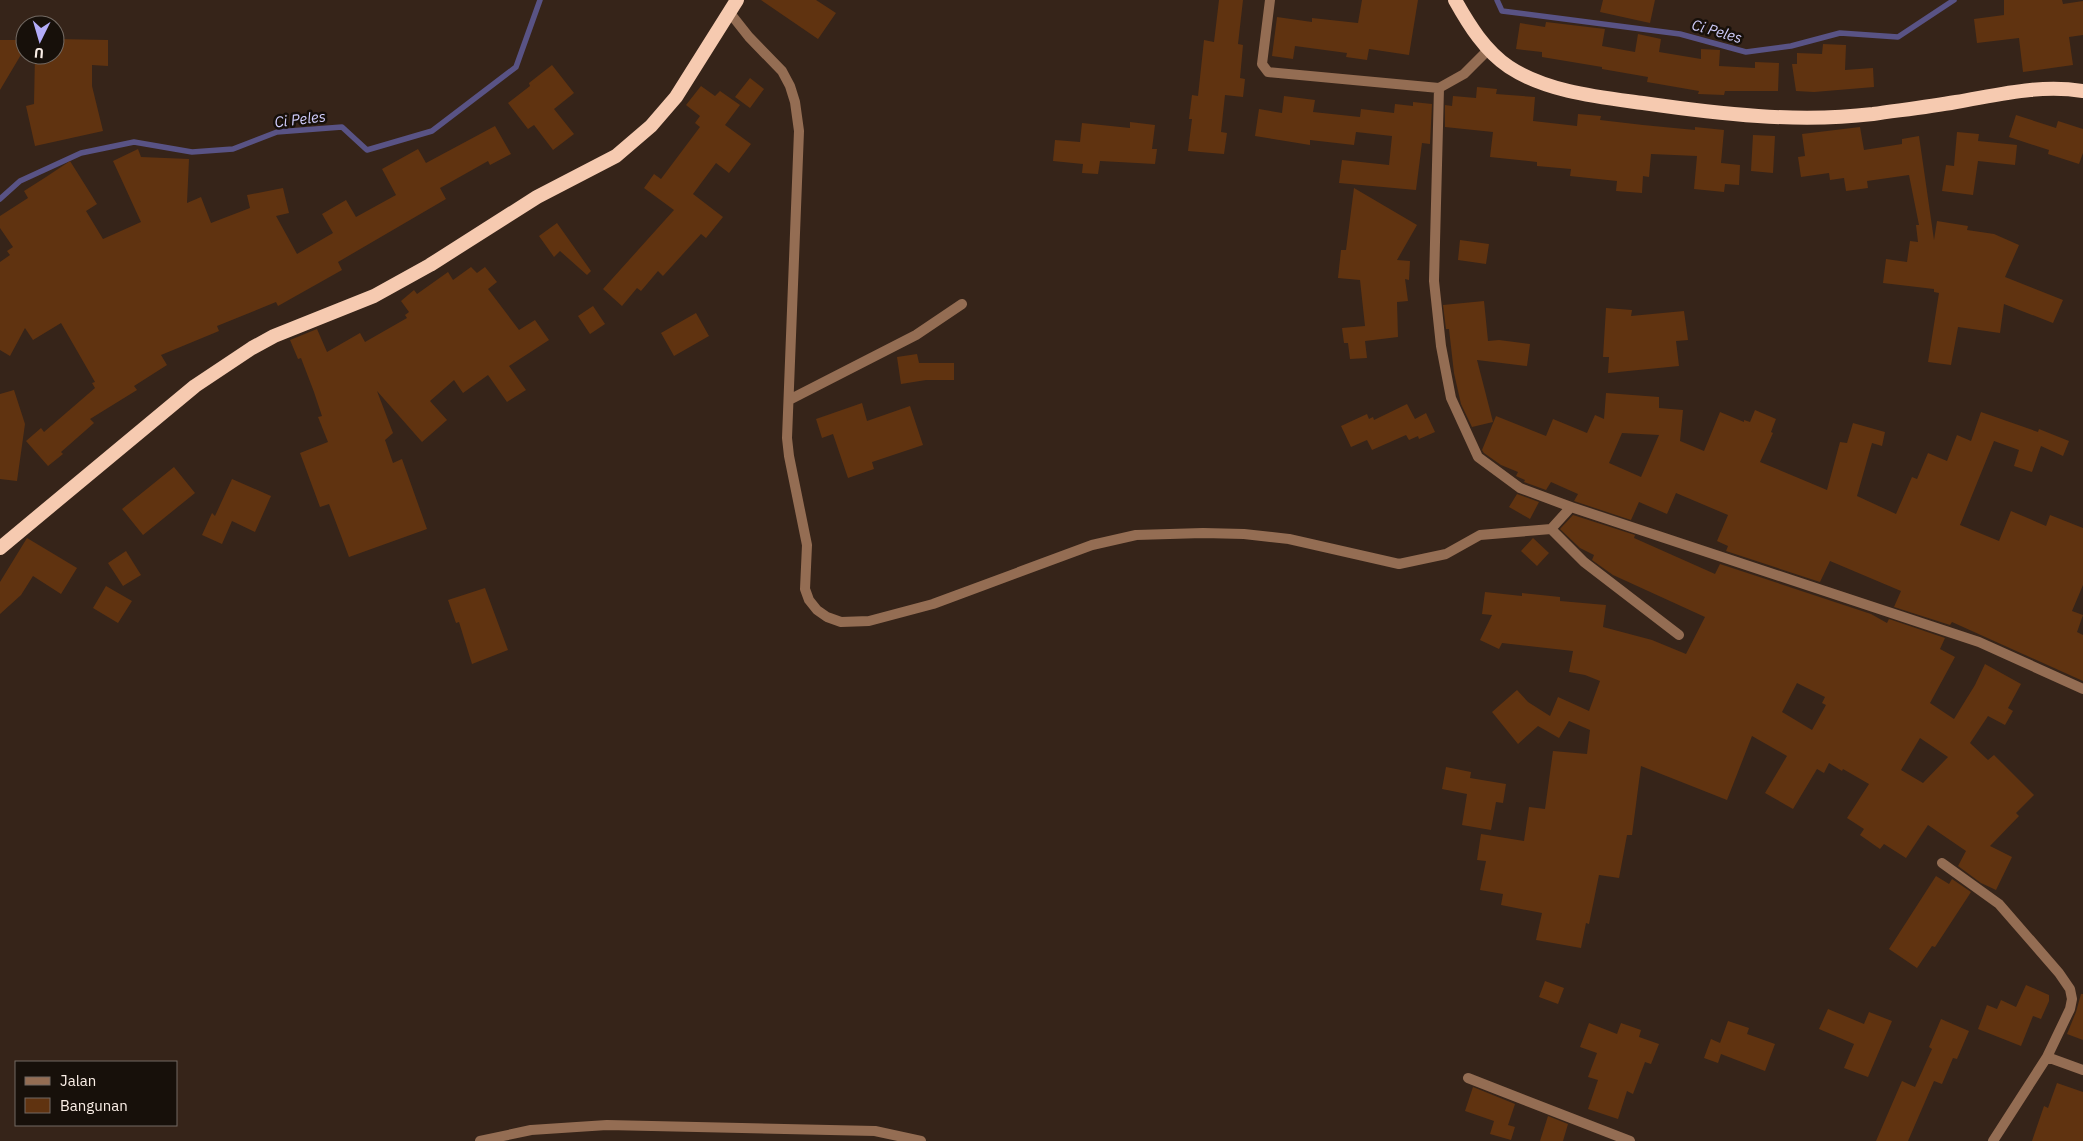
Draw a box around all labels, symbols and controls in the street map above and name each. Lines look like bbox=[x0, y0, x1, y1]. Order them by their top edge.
north arrow bbox=[15, 15, 65, 65]
water label: Ci Peles bbox=[1690, 15, 1744, 47]
text: U bbox=[33, 44, 44, 62]
water label: Ci Peles bbox=[273, 106, 327, 132]
legend bbox=[15, 1061, 178, 1126]
text: Jalan bbox=[60, 1071, 96, 1090]
text: Bangunan bbox=[60, 1096, 128, 1115]

